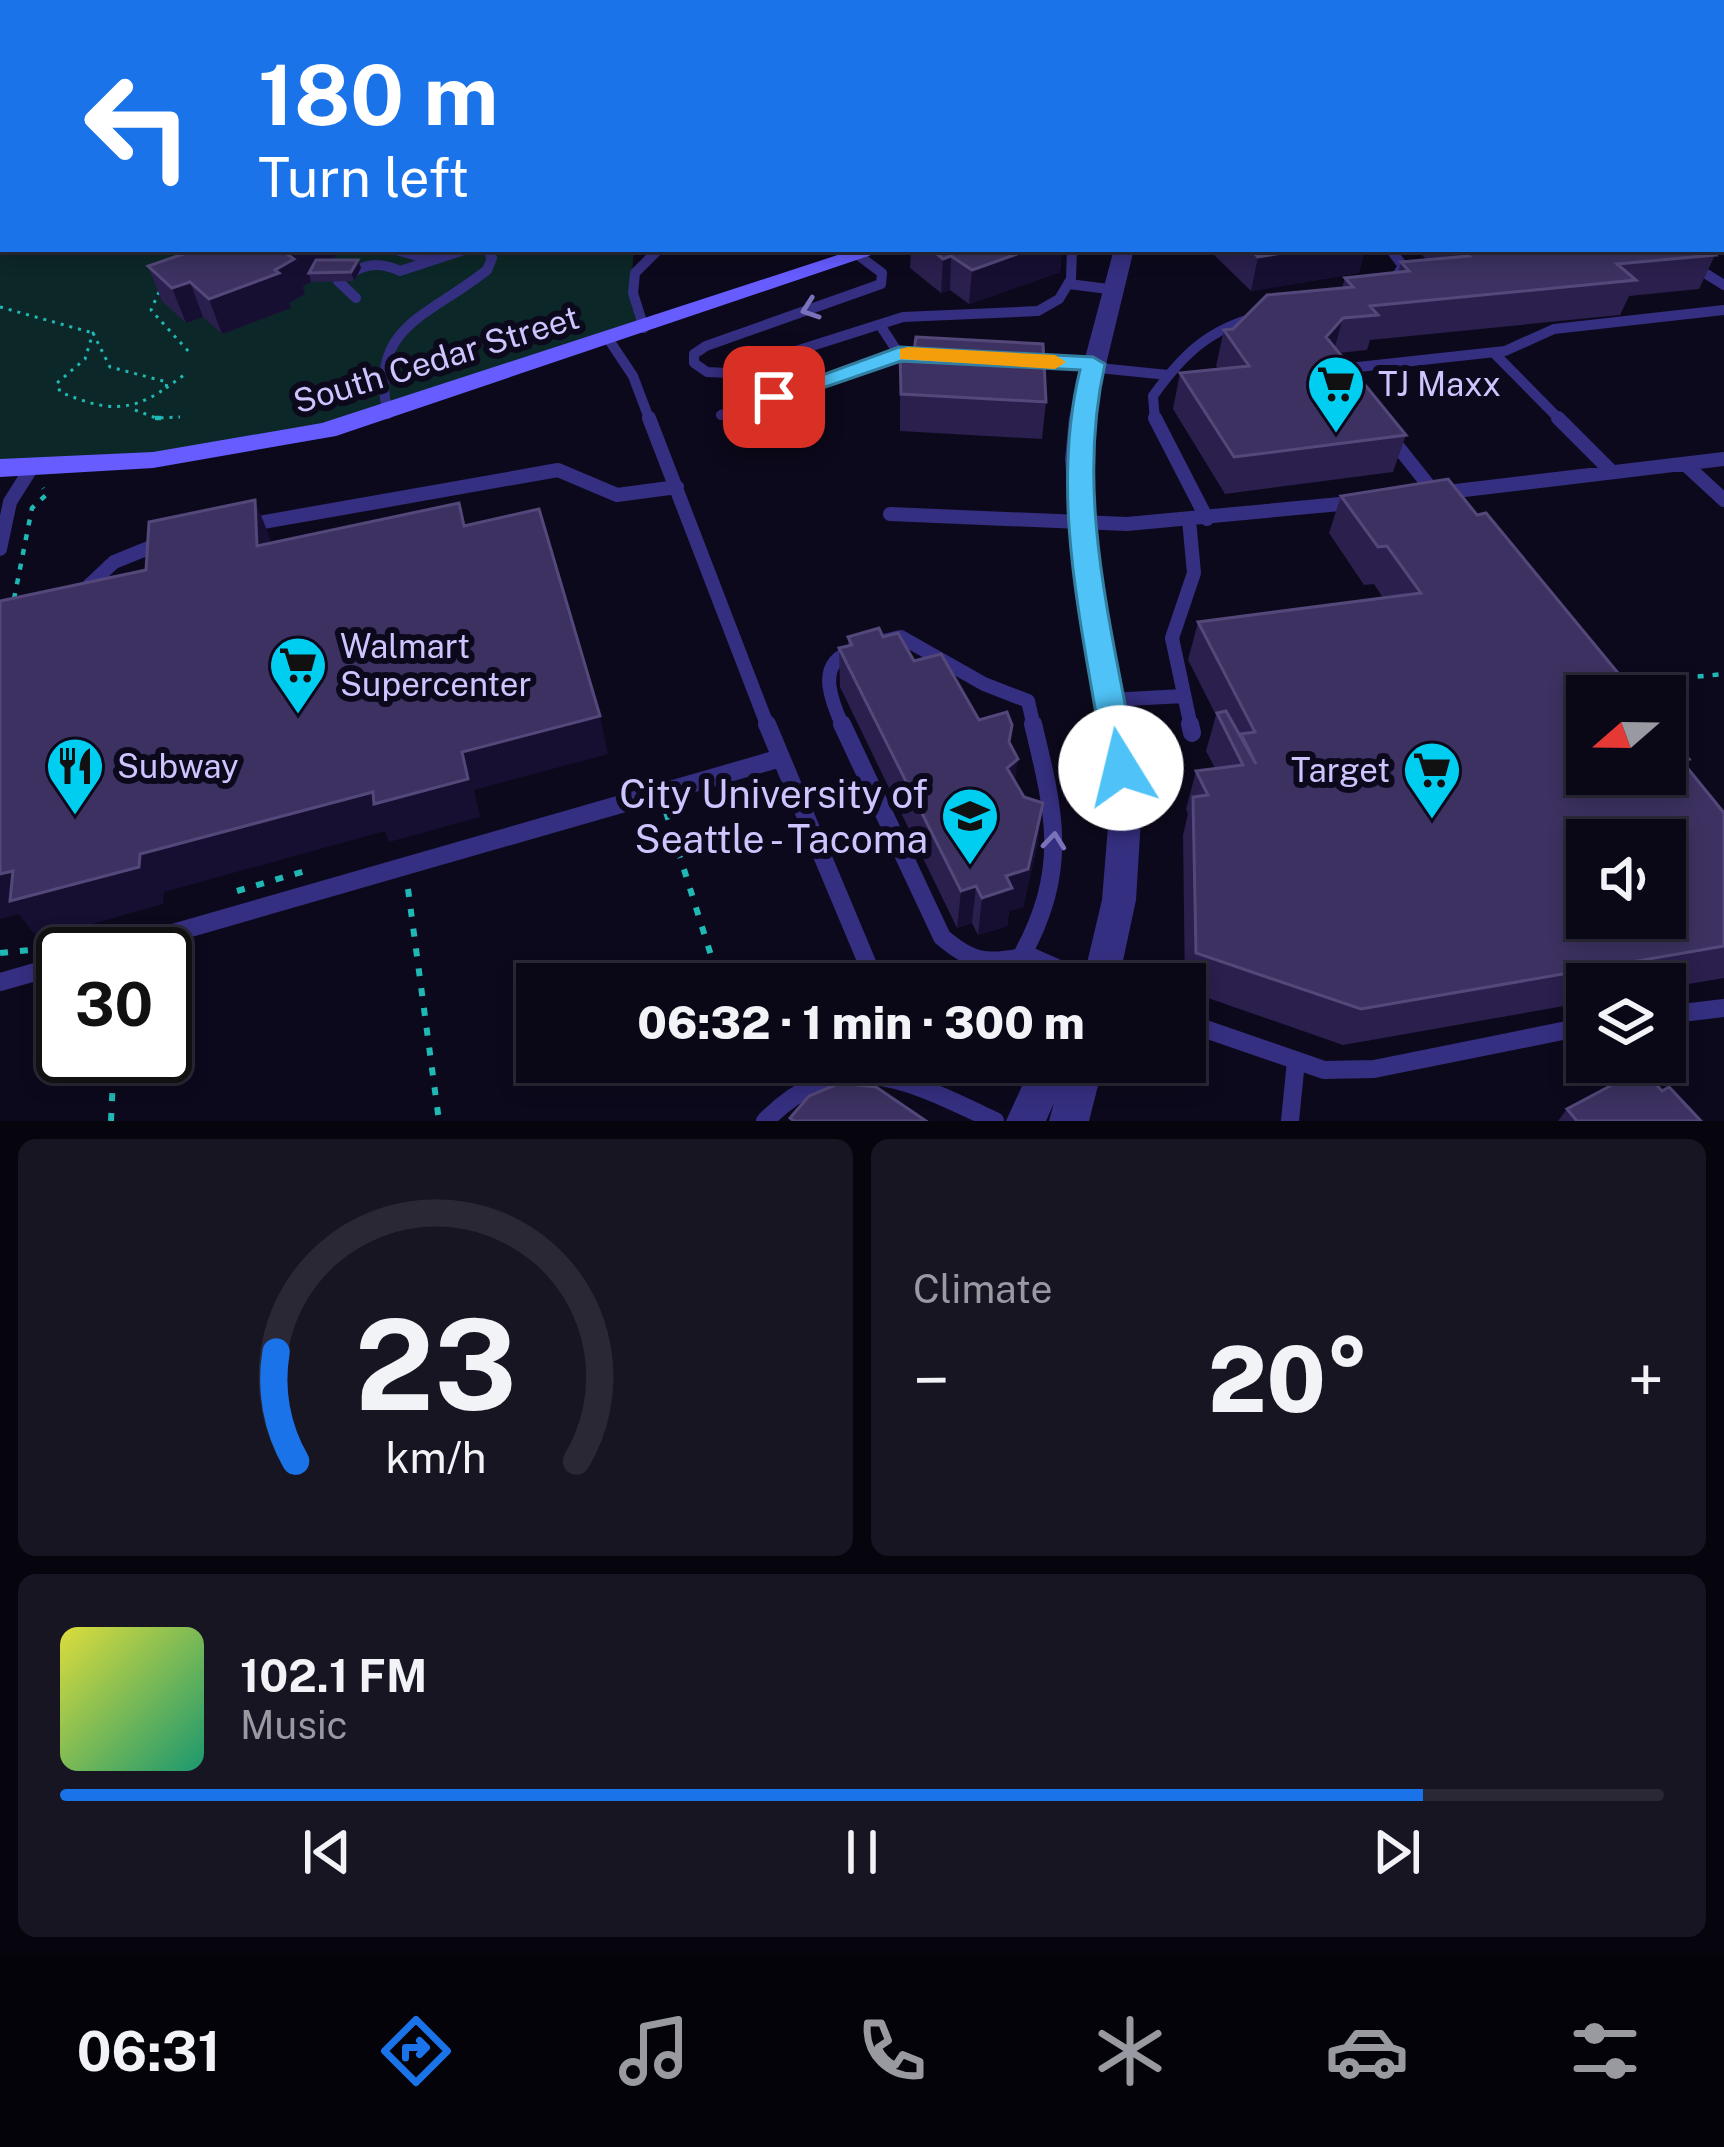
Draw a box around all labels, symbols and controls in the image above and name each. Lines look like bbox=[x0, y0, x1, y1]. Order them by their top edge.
text: 180 m bbox=[258, 45, 498, 144]
icon: left bbox=[60, 48, 216, 204]
text: Turn left bbox=[258, 146, 469, 209]
one-way arrow bbox=[801, 295, 822, 319]
street label: South Cedar Street bbox=[289, 298, 583, 420]
pin bbox=[723, 346, 825, 448]
supermarket icon: TJ Maxx bbox=[1305, 353, 1367, 435]
icon: arrive bbox=[741, 364, 807, 430]
place label: TJ Maxx bbox=[1378, 365, 1501, 403]
place label: Walmart Supercenter bbox=[340, 627, 531, 703]
supermarket icon: Walmart Supercenter bbox=[267, 634, 329, 716]
north arrow bbox=[1566, 675, 1686, 795]
map controls bbox=[1566, 675, 1686, 1083]
position arrow bbox=[1058, 705, 1184, 831]
restaurant icon: Subway bbox=[44, 735, 106, 817]
supermarket icon: Target bbox=[1401, 739, 1463, 821]
place label: Subway bbox=[117, 747, 239, 785]
place label: Target bbox=[1291, 751, 1390, 789]
place label: City University of Seattle - Tacoma bbox=[619, 771, 928, 862]
school or university icon: City University of Seattle - Tacoma bbox=[939, 785, 1001, 867]
button: sound bbox=[1566, 819, 1686, 939]
one-way arrow bbox=[1041, 831, 1066, 850]
speed limit sign: 30 bbox=[36, 927, 192, 1083]
button: layers bbox=[1566, 963, 1686, 1083]
text: 06:32 · 1 min · 300 m bbox=[637, 996, 1085, 1049]
text: Climate bbox=[913, 1266, 1053, 1312]
text: 23 bbox=[354, 1291, 517, 1438]
text: 20° bbox=[1208, 1326, 1369, 1432]
text: − bbox=[913, 1341, 950, 1419]
text: + bbox=[1627, 1341, 1664, 1419]
text: km/h bbox=[385, 1431, 486, 1482]
text: 102.1 FM bbox=[240, 1649, 427, 1702]
text: Music bbox=[240, 1702, 348, 1748]
icon: previous bbox=[294, 1819, 360, 1885]
icon: pause bbox=[829, 1819, 895, 1885]
icon: next bbox=[1364, 1819, 1430, 1885]
icon: directions bbox=[374, 2009, 458, 2093]
icon: music bbox=[612, 2009, 696, 2093]
icon: phone bbox=[850, 2009, 934, 2093]
icon: climate bbox=[1088, 2009, 1172, 2093]
icon: car bbox=[1325, 2009, 1409, 2093]
icon: filters bbox=[1563, 2009, 1647, 2093]
text: 06:31 bbox=[77, 2020, 221, 2083]

